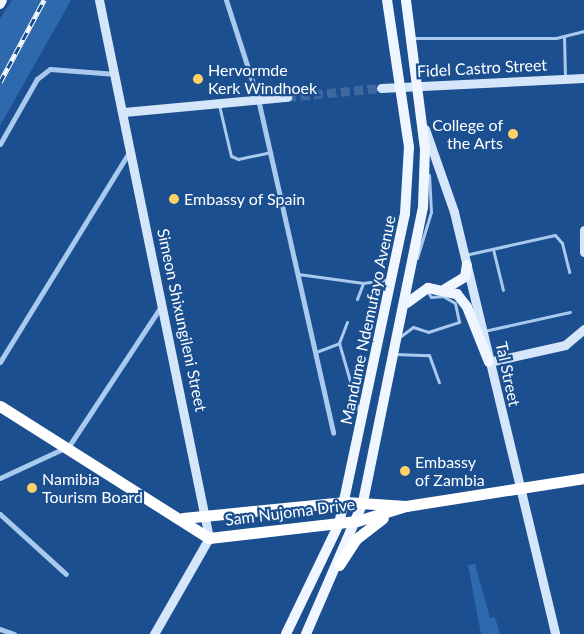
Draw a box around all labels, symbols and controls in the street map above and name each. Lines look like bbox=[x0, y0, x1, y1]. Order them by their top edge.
street label: Fidel Castro Street bbox=[416, 55, 548, 81]
place label: Hervormde Kerk Windhoek bbox=[208, 60, 317, 98]
marker: Hervormde Kerk Windhoek bbox=[192, 73, 204, 85]
place label: College of the Arts bbox=[432, 115, 503, 153]
marker: College of the Arts bbox=[507, 128, 519, 140]
place label: Embassy of Spain bbox=[184, 189, 306, 209]
marker: Embassy of Spain bbox=[168, 193, 180, 205]
street label: Mandume Ndemufayo Avenue bbox=[336, 213, 400, 427]
street label: Simeon Shixungileni Street bbox=[153, 227, 211, 413]
street label: Tal Street bbox=[492, 340, 524, 408]
place label: Embassy of Zambia bbox=[415, 452, 485, 490]
marker: Embassy of Zambia bbox=[399, 465, 411, 477]
place label: Namibia Tourism Board bbox=[42, 469, 143, 507]
marker: Namibia Tourism Board bbox=[26, 482, 38, 494]
street label: Sam Nujoma Drive bbox=[224, 494, 356, 530]

